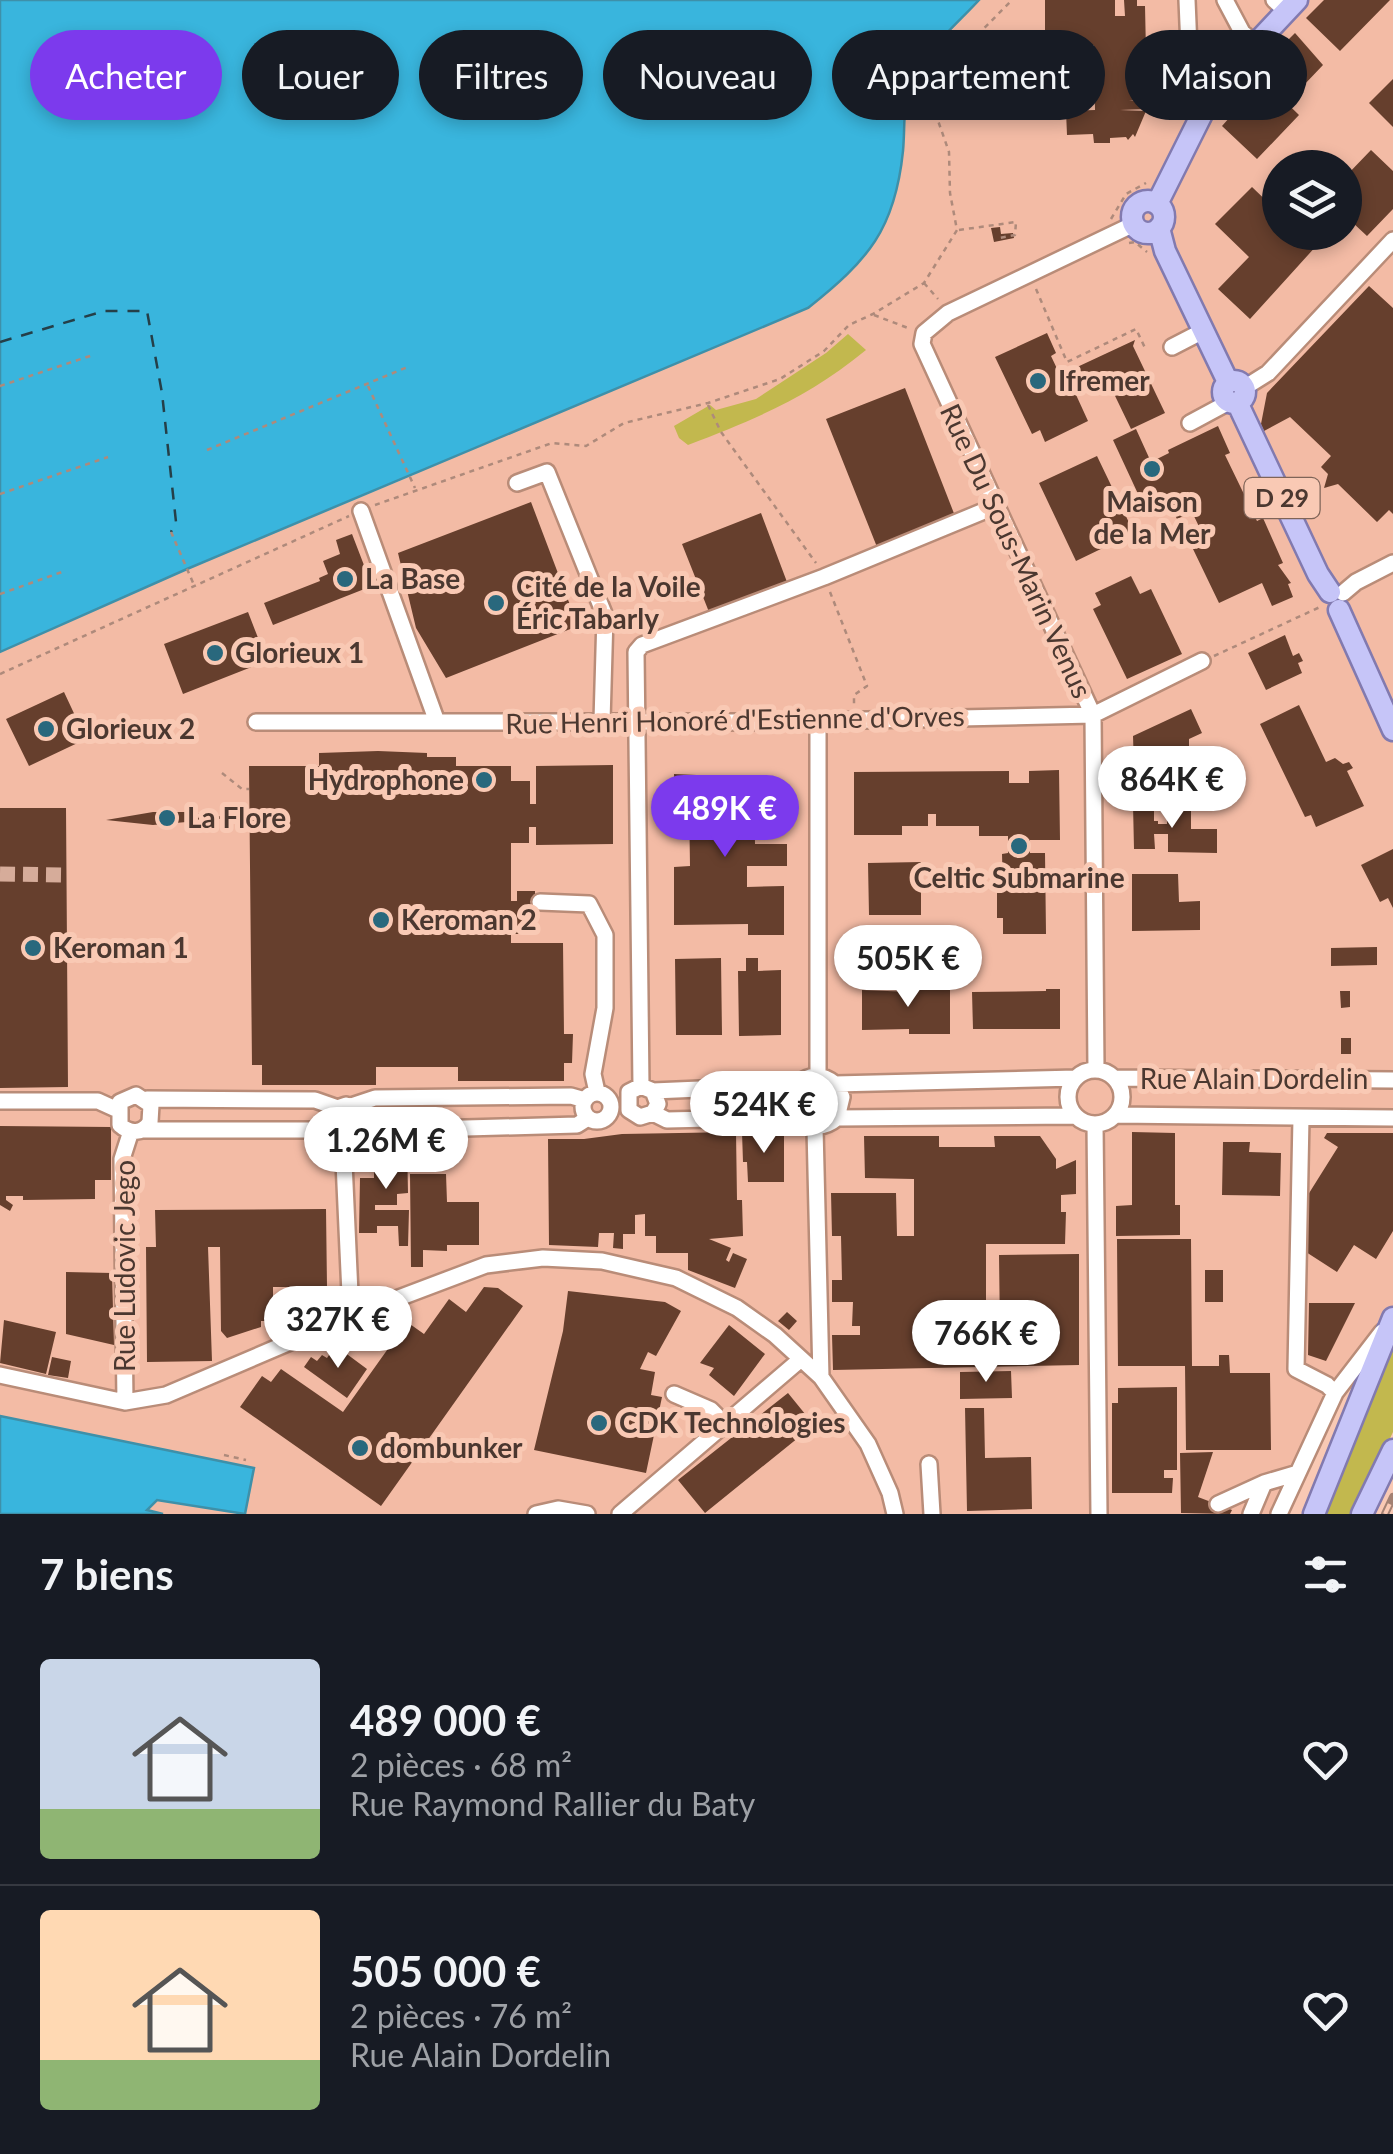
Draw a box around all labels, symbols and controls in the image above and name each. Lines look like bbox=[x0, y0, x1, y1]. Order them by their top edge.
chip: Acheter bbox=[30, 30, 222, 120]
chip: Louer bbox=[242, 30, 399, 120]
chip: Filtres bbox=[419, 30, 583, 120]
chip: Nouveau bbox=[603, 30, 812, 120]
chip: Appartement bbox=[832, 30, 1105, 120]
chip: Maison bbox=[1125, 30, 1307, 120]
map controls bbox=[1262, 150, 1362, 250]
button: layers bbox=[1262, 150, 1362, 250]
place label: Ifremer bbox=[1058, 363, 1150, 397]
marker: Ifremer bbox=[1027, 370, 1049, 392]
street label: Rue Du Sous-Marin Venus bbox=[934, 398, 1100, 703]
marker: Maison de la Mer bbox=[1141, 458, 1163, 480]
road number: D 29 bbox=[1244, 478, 1320, 518]
place label: Maison de la Mer bbox=[1093, 484, 1211, 550]
place label: La Base bbox=[365, 561, 460, 595]
marker: La Base bbox=[334, 568, 356, 590]
place label: Cité de la Voile Éric Tabarly bbox=[516, 569, 701, 635]
marker: Cité de la Voile Éric Tabarly bbox=[485, 592, 507, 614]
place label: Glorieux 1 bbox=[235, 635, 364, 669]
marker: Glorieux 1 bbox=[204, 642, 226, 664]
street label: Rue Henri Honoré d'Estienne d'Orves bbox=[505, 698, 965, 740]
place label: Glorieux 2 bbox=[66, 711, 195, 745]
marker: Glorieux 2 bbox=[35, 718, 57, 740]
pin: 864K € bbox=[1091, 746, 1253, 831]
text: 864K € bbox=[1120, 759, 1224, 798]
place label: Hydrophone bbox=[308, 762, 464, 796]
marker: Hydrophone bbox=[473, 769, 495, 791]
pin: 489K € bbox=[644, 775, 806, 860]
text: 489K € bbox=[673, 788, 777, 827]
place label: La Flore bbox=[187, 800, 286, 834]
marker: La Flore bbox=[156, 807, 178, 829]
marker: Celtic Submarine bbox=[1008, 835, 1030, 857]
place label: Celtic Submarine bbox=[913, 860, 1125, 894]
place label: Keroman 2 bbox=[401, 902, 537, 936]
marker: Keroman 2 bbox=[370, 909, 392, 931]
pin: 505K € bbox=[827, 925, 989, 1010]
place label: Keroman 1 bbox=[53, 930, 189, 964]
marker: Keroman 1 bbox=[22, 937, 44, 959]
text: 505K € bbox=[856, 938, 960, 977]
street label: Rue Alain Dordelin bbox=[1140, 1061, 1368, 1095]
pin: 524K € bbox=[683, 1071, 845, 1156]
text: 524K € bbox=[712, 1084, 816, 1123]
pin: 1.26M € bbox=[294, 1107, 478, 1192]
text: 1.26M € bbox=[326, 1120, 446, 1159]
street label: Rue Ludovic Jego bbox=[107, 1160, 141, 1372]
pin: 327K € bbox=[257, 1286, 419, 1371]
text: 327K € bbox=[286, 1299, 390, 1338]
pin: 766K € bbox=[905, 1300, 1067, 1385]
text: 766K € bbox=[934, 1313, 1038, 1352]
place label: CDK Technologies bbox=[619, 1405, 846, 1439]
marker: CDK Technologies bbox=[588, 1412, 610, 1434]
place label: dombunker bbox=[380, 1430, 523, 1464]
marker: dombunker bbox=[349, 1437, 371, 1459]
icon: filters bbox=[1298, 1547, 1353, 1602]
text: 7 biens bbox=[40, 1549, 174, 1599]
text: 489 000 € bbox=[350, 1695, 541, 1745]
icon: home bbox=[120, 1699, 240, 1819]
icon: heart bbox=[1298, 1732, 1353, 1787]
text: 2 pièces · 68 m² bbox=[350, 1745, 572, 1784]
text: Rue Raymond Rallier du Baty bbox=[350, 1784, 755, 1823]
text: 505 000 € bbox=[350, 1946, 541, 1996]
icon: home bbox=[120, 1950, 240, 2070]
icon: heart bbox=[1298, 1983, 1353, 2038]
text: 2 pièces · 76 m² bbox=[350, 1996, 572, 2035]
text: Rue Alain Dordelin bbox=[350, 2035, 611, 2074]

